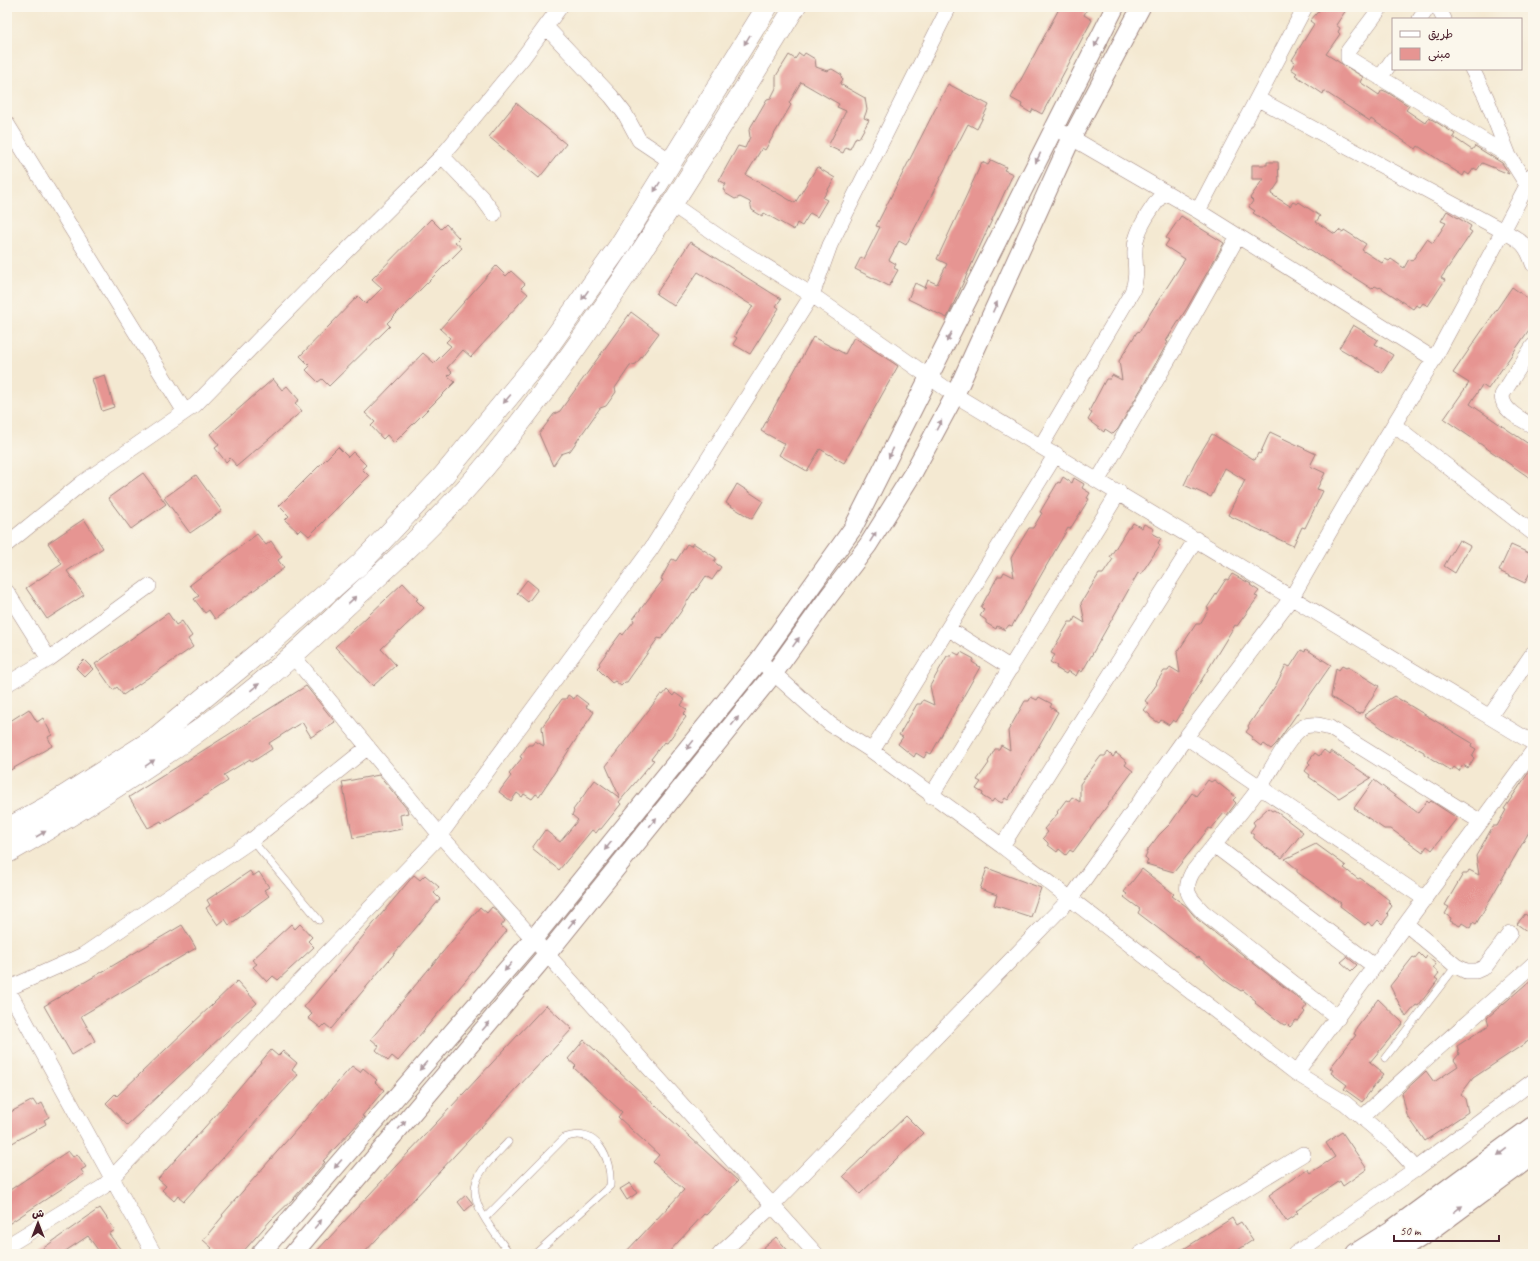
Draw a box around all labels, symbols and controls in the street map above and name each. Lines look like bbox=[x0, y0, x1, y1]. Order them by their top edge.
legend bbox=[1392, 18, 1522, 70]
text: طريق bbox=[1428, 26, 1453, 42]
one-way arrow bbox=[743, 34, 750, 46]
one-way arrow bbox=[1094, 36, 1100, 47]
text: مبنى bbox=[1428, 46, 1451, 62]
one-way arrow bbox=[1035, 152, 1041, 163]
one-way arrow bbox=[653, 181, 660, 193]
one-way arrow bbox=[581, 290, 589, 301]
one-way arrow bbox=[992, 302, 998, 313]
one-way arrow bbox=[946, 331, 952, 343]
one-way arrow bbox=[502, 394, 511, 405]
one-way arrow bbox=[936, 419, 943, 431]
one-way arrow bbox=[888, 447, 894, 459]
one-way arrow bbox=[870, 531, 877, 543]
one-way arrow bbox=[347, 596, 357, 605]
one-way arrow bbox=[792, 636, 800, 647]
one-way arrow bbox=[250, 683, 261, 691]
one-way arrow bbox=[731, 716, 739, 727]
one-way arrow bbox=[686, 740, 695, 750]
one-way arrow bbox=[145, 759, 155, 767]
one-way arrow bbox=[649, 817, 658, 828]
one-way arrow bbox=[35, 830, 47, 837]
one-way arrow bbox=[604, 840, 613, 851]
one-way arrow bbox=[567, 918, 576, 929]
one-way arrow bbox=[504, 962, 513, 973]
one-way arrow bbox=[482, 1020, 491, 1031]
one-way arrow bbox=[419, 1061, 428, 1070]
one-way arrow bbox=[398, 1120, 407, 1130]
one-way arrow bbox=[1497, 1147, 1507, 1155]
one-way arrow bbox=[333, 1159, 342, 1169]
north arrow bbox=[18, 1203, 58, 1243]
one-way arrow bbox=[1452, 1205, 1463, 1213]
text: ش bbox=[32, 1206, 44, 1220]
scale bar bbox=[1394, 1217, 1499, 1243]
one-way arrow bbox=[314, 1219, 323, 1230]
text: 50 m bbox=[1400, 1223, 1422, 1239]

